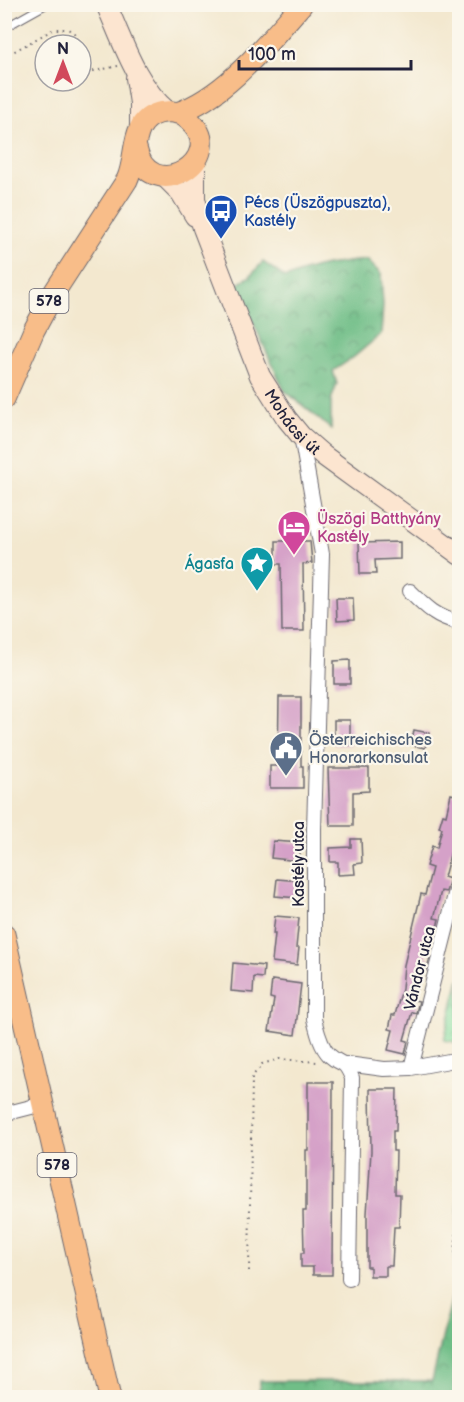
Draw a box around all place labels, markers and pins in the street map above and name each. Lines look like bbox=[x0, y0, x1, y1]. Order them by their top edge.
place label: Pécs (Üszögpuszta), Kastély bbox=[244, 192, 390, 231]
bus stop icon: Pécs (Üszögpuszta), Kastély bbox=[203, 193, 239, 240]
place label: Üszögi Batthyány Kastély bbox=[317, 508, 441, 547]
hotel icon: Üszögi Batthyány Kastély bbox=[276, 509, 312, 556]
place icon: Ágasfa bbox=[239, 545, 275, 592]
place label: Ágasfa bbox=[185, 553, 234, 574]
place label: Österreichisches Honorarkonsulat bbox=[309, 729, 432, 768]
public building icon: Österreichisches Honorarkonsulat bbox=[268, 730, 304, 777]

